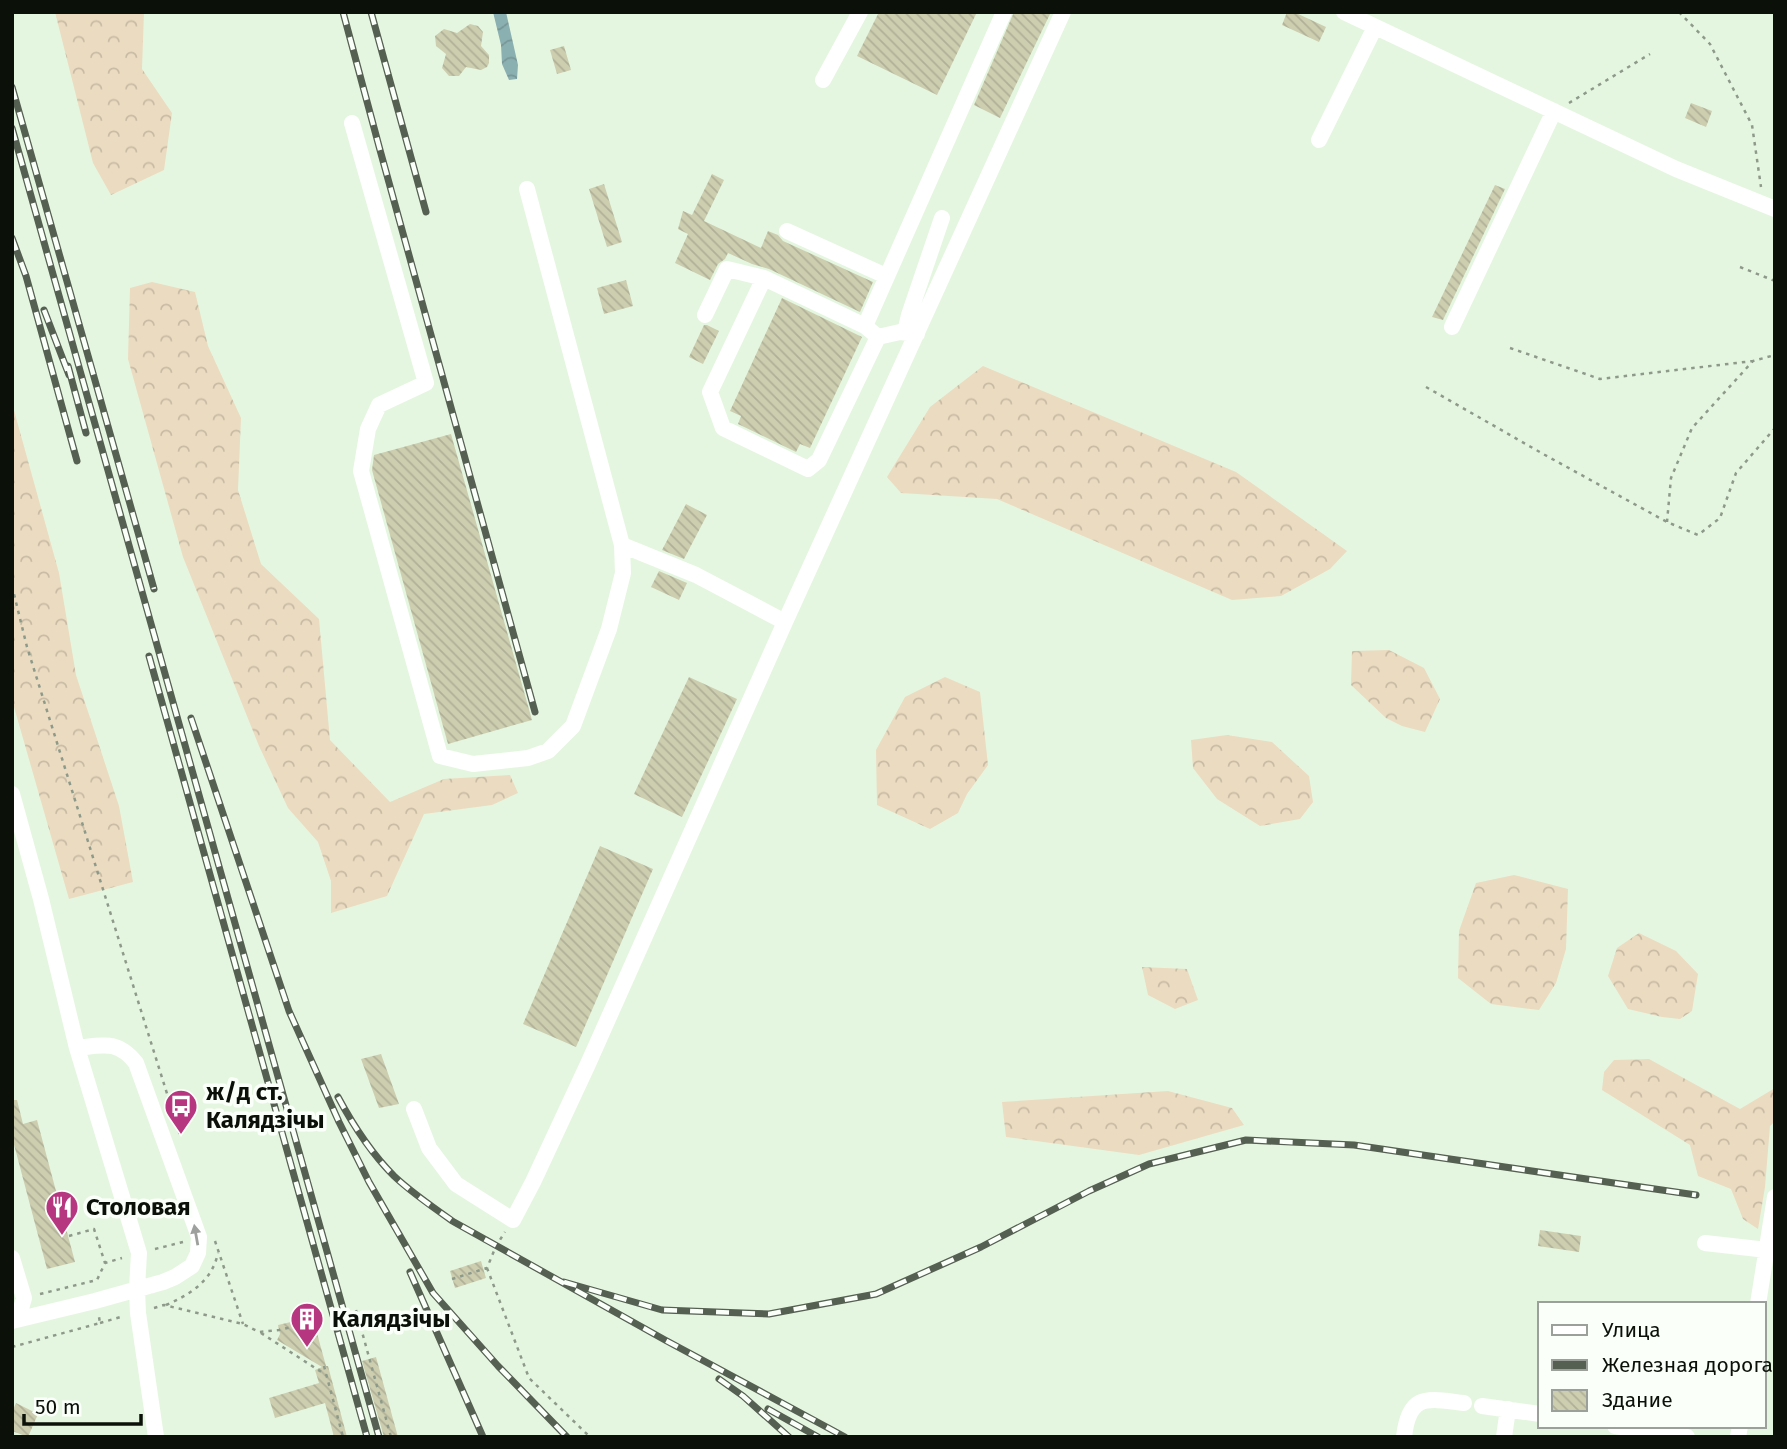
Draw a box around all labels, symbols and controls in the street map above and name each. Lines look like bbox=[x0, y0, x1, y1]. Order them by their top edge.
place label: ж/д ст. Калядзічы bbox=[206, 1078, 324, 1134]
bus stop icon: ж/д ст. Калядзічы bbox=[162, 1087, 200, 1136]
restaurant icon: Столовая bbox=[43, 1188, 81, 1237]
place label: Столовая bbox=[86, 1193, 191, 1221]
one-way arrow bbox=[190, 1224, 201, 1246]
building icon: Калядзічы bbox=[288, 1300, 326, 1349]
legend bbox=[1538, 1302, 1766, 1428]
place label: Калядзічы bbox=[332, 1305, 450, 1333]
text: Улица bbox=[1602, 1317, 1661, 1343]
text: Железная дорога bbox=[1602, 1352, 1773, 1378]
scale bar bbox=[24, 1382, 142, 1426]
text: Здание bbox=[1602, 1387, 1673, 1413]
text: 50 m bbox=[35, 1394, 81, 1420]

